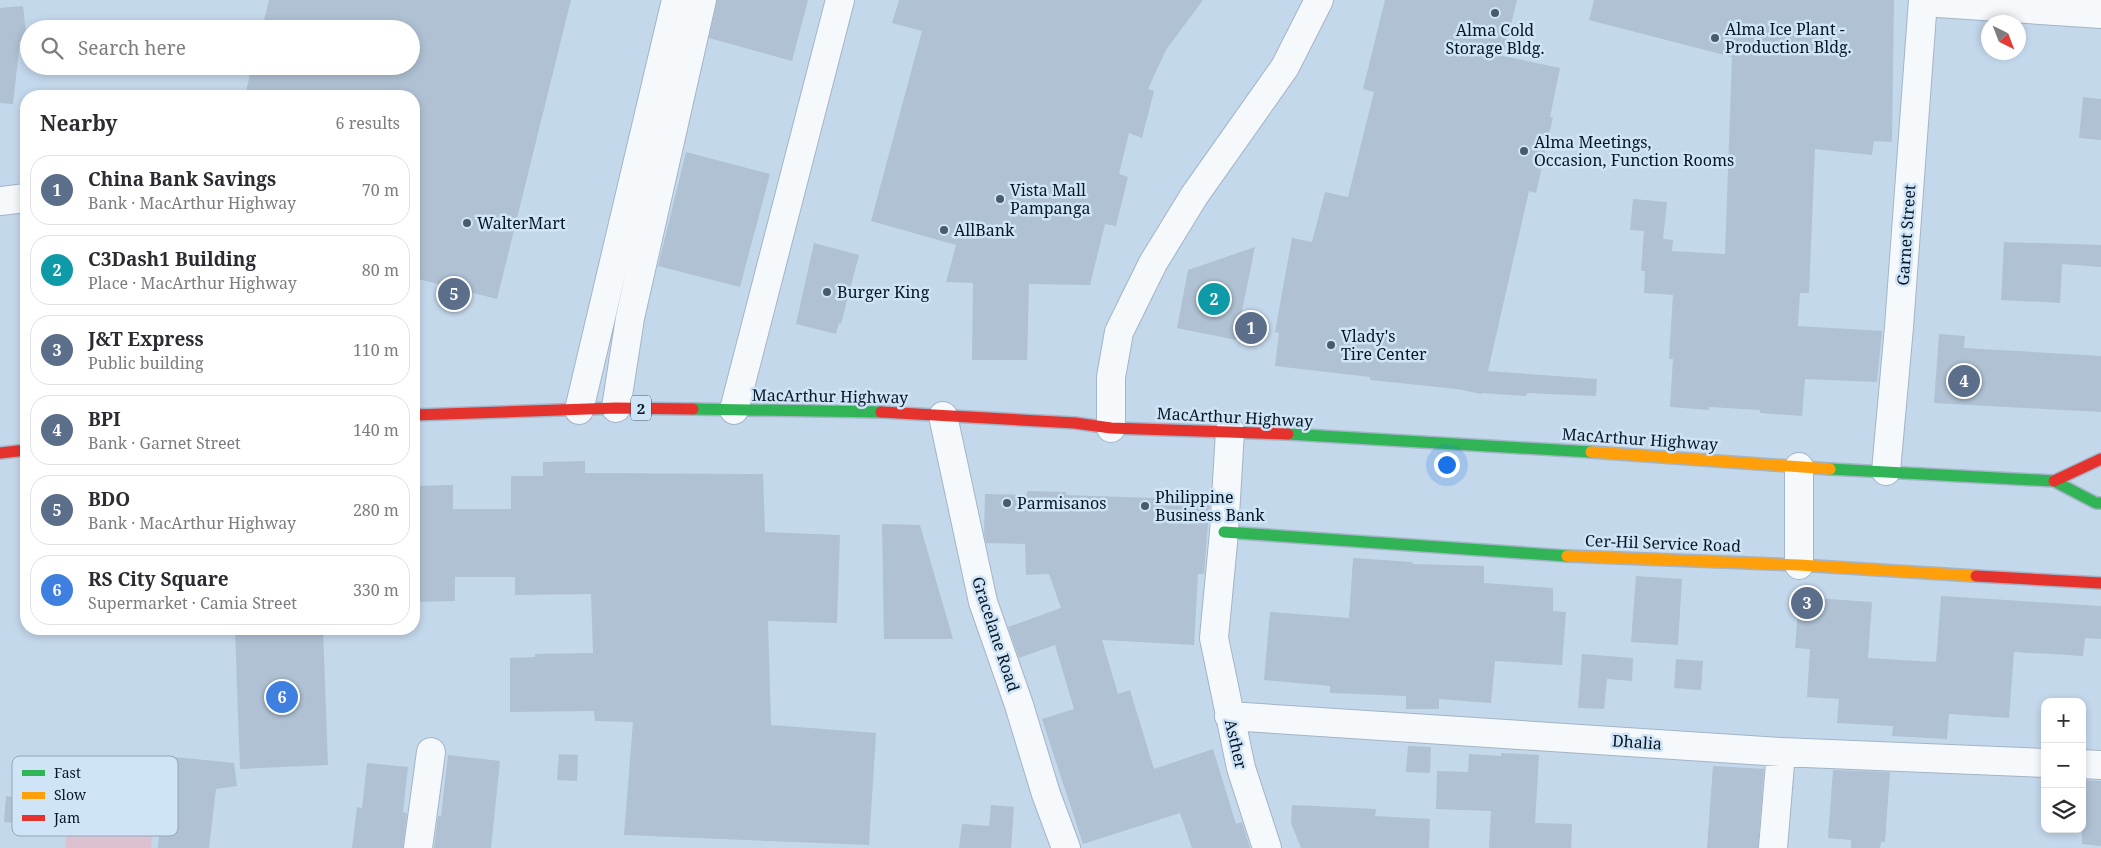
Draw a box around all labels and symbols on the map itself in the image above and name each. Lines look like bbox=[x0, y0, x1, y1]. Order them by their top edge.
marker: Alma Cold Storage Bldg. bbox=[1489, 7, 1501, 19]
north arrow bbox=[1981, 15, 2026, 60]
place label: Alma Ice Plant - Production Bldg. bbox=[1725, 18, 1852, 58]
place label: Alma Cold Storage Bldg. bbox=[1446, 19, 1544, 59]
marker: Alma Ice Plant - Production Bldg. bbox=[1709, 32, 1721, 44]
place label: Alma Meetings, Occasion, Function Rooms bbox=[1534, 131, 1734, 171]
marker: Alma Meetings, Occasion, Function Rooms bbox=[1518, 145, 1530, 157]
place label: Vista Mall Pampanga bbox=[1010, 179, 1091, 219]
street label: Garnet Street bbox=[1891, 183, 1921, 286]
marker: Vista Mall Pampanga bbox=[994, 193, 1006, 205]
place label: WalterMart bbox=[477, 212, 566, 234]
marker: WalterMart bbox=[461, 217, 473, 229]
place label: AllBank bbox=[954, 219, 1015, 241]
marker: AllBank bbox=[938, 224, 950, 236]
pin: 5 bbox=[438, 275, 470, 313]
pin: 2 bbox=[1198, 280, 1230, 318]
place label: Burger King bbox=[837, 281, 930, 303]
marker: Burger King bbox=[821, 286, 833, 298]
pin: 1 bbox=[1235, 309, 1267, 347]
place label: Vlady's Tire Center bbox=[1341, 325, 1427, 365]
marker: Vlady's Tire Center bbox=[1325, 339, 1337, 351]
pin: 4 bbox=[1948, 362, 1980, 400]
street label: MacArthur Highway bbox=[752, 384, 909, 408]
road number: 2 bbox=[631, 396, 651, 420]
street label: MacArthur Highway bbox=[1156, 402, 1315, 432]
street label: MacArthur Highway bbox=[1561, 423, 1720, 455]
your location bbox=[1434, 452, 1460, 478]
place label: Philippine Business Bank bbox=[1155, 486, 1265, 526]
place label: Parmisanos bbox=[1017, 492, 1106, 514]
marker: Parmisanos bbox=[1001, 497, 1013, 509]
marker: Philippine Business Bank bbox=[1139, 500, 1151, 512]
street label: Cer-Hil Service Road bbox=[1585, 529, 1742, 557]
street label: Gracelane Road bbox=[967, 574, 1025, 694]
pin: 3 bbox=[1791, 584, 1823, 622]
pin: 6 bbox=[266, 678, 298, 716]
street label: Asther bbox=[1220, 717, 1252, 771]
street label: Dhalia bbox=[1611, 729, 1663, 755]
legend bbox=[12, 756, 178, 836]
text: Fast bbox=[54, 763, 81, 782]
text: Slow bbox=[54, 785, 87, 804]
text: Jam bbox=[53, 808, 80, 827]

